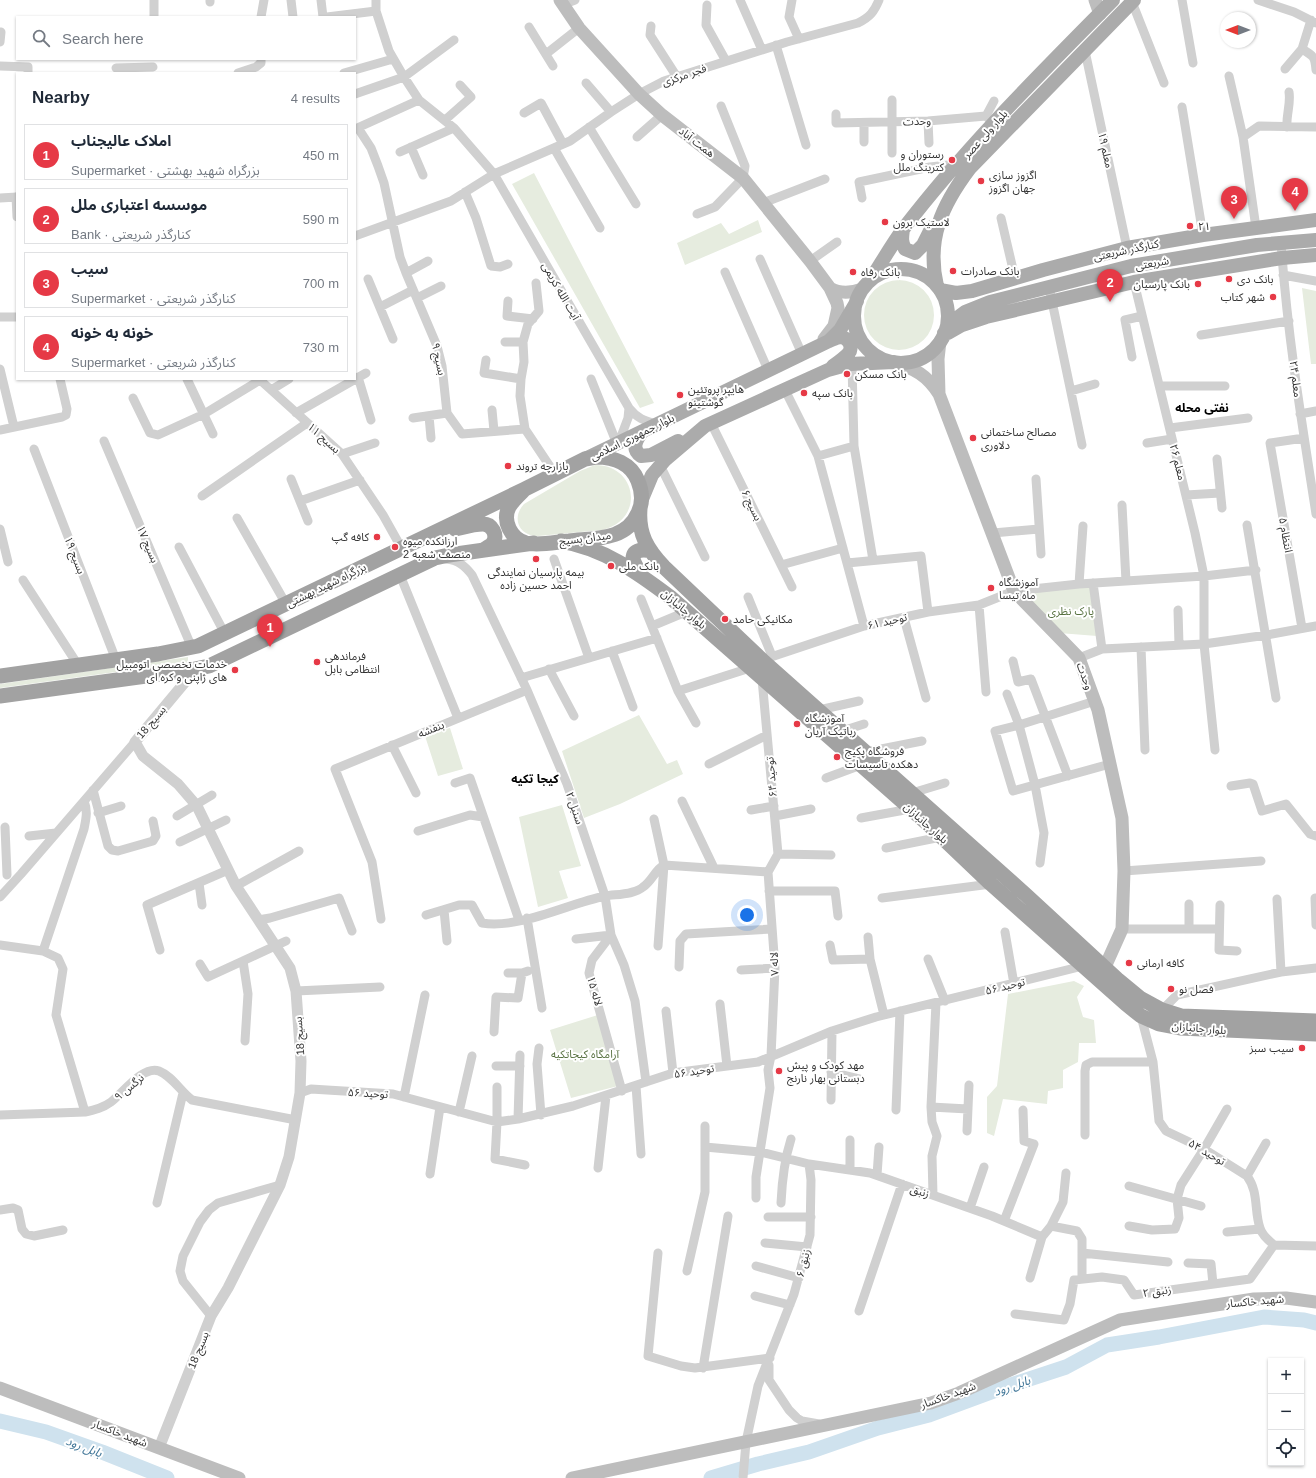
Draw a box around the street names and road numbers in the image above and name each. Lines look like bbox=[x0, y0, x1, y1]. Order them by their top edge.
street label: فجر مرکزی bbox=[660, 62, 708, 89]
street label: بلوار ولی عصر bbox=[960, 108, 1010, 162]
street label: وحدت bbox=[903, 115, 931, 128]
street label: همت آباد bbox=[676, 124, 717, 160]
street label: معلم ۱۹ bbox=[1093, 131, 1116, 170]
street label: کنارگذر شریعتی bbox=[1092, 237, 1160, 263]
street label: شریعتی bbox=[1134, 254, 1170, 272]
street label: آیت الله کریمی bbox=[539, 260, 583, 323]
street label: بسیج ۹ bbox=[428, 342, 448, 377]
street label: معلم ۲۴ bbox=[1285, 360, 1304, 399]
street label: بلوار جمهوری اسلامی bbox=[588, 411, 676, 463]
street label: بسیج ۱۱ bbox=[304, 420, 343, 457]
street label: معلم ۲۶ bbox=[1165, 443, 1188, 482]
street label: بسیج ۶ bbox=[738, 488, 765, 523]
street label: انتظام ۵ bbox=[1275, 517, 1295, 554]
street label: بسیج ۱۷ bbox=[133, 524, 161, 565]
street label: میدان بسیج bbox=[558, 529, 612, 549]
street label: بسیج ۱۹ bbox=[61, 535, 88, 576]
street label: بزرگراه شهید بهشتی bbox=[284, 561, 368, 610]
street label: بلوار جانبازان bbox=[659, 587, 709, 632]
street label: توحید ۶۱ bbox=[866, 611, 908, 632]
street label: وحدت bbox=[1074, 661, 1095, 692]
street label: بسیج 18 bbox=[134, 703, 170, 742]
street label: بنفشه bbox=[416, 718, 446, 741]
street label: توحید ۶۴ bbox=[763, 756, 780, 798]
street label: سنبل ۲ bbox=[563, 790, 586, 827]
street label: بلوار جانبازان bbox=[901, 800, 950, 847]
street label: لاله ۷ bbox=[768, 952, 780, 976]
street label: لاله ۱۵ bbox=[585, 975, 605, 1007]
street label: توحید ۵۶ bbox=[984, 975, 1026, 998]
street label: بسیج 18 bbox=[292, 1016, 308, 1056]
street label: بلوار جانبازان bbox=[1171, 1020, 1227, 1037]
street label: توحید ۵۶ bbox=[673, 1062, 715, 1081]
street label: نرگس ۹ bbox=[112, 1071, 147, 1104]
street label: توحید ۵۶ bbox=[347, 1086, 389, 1101]
street label: توحید ۵۴ bbox=[1186, 1137, 1228, 1168]
street label: زنبق bbox=[909, 1182, 931, 1201]
street label: زنبق ۶ bbox=[794, 1248, 813, 1279]
street label: زنبق ۲ bbox=[1142, 1283, 1172, 1300]
street label: شهید خاکسار bbox=[1225, 1292, 1285, 1311]
street label: بسیج 18 bbox=[185, 1330, 213, 1371]
street label: شهید خاکسار bbox=[918, 1379, 978, 1412]
street label: شهید خاکسار bbox=[89, 1417, 150, 1450]

